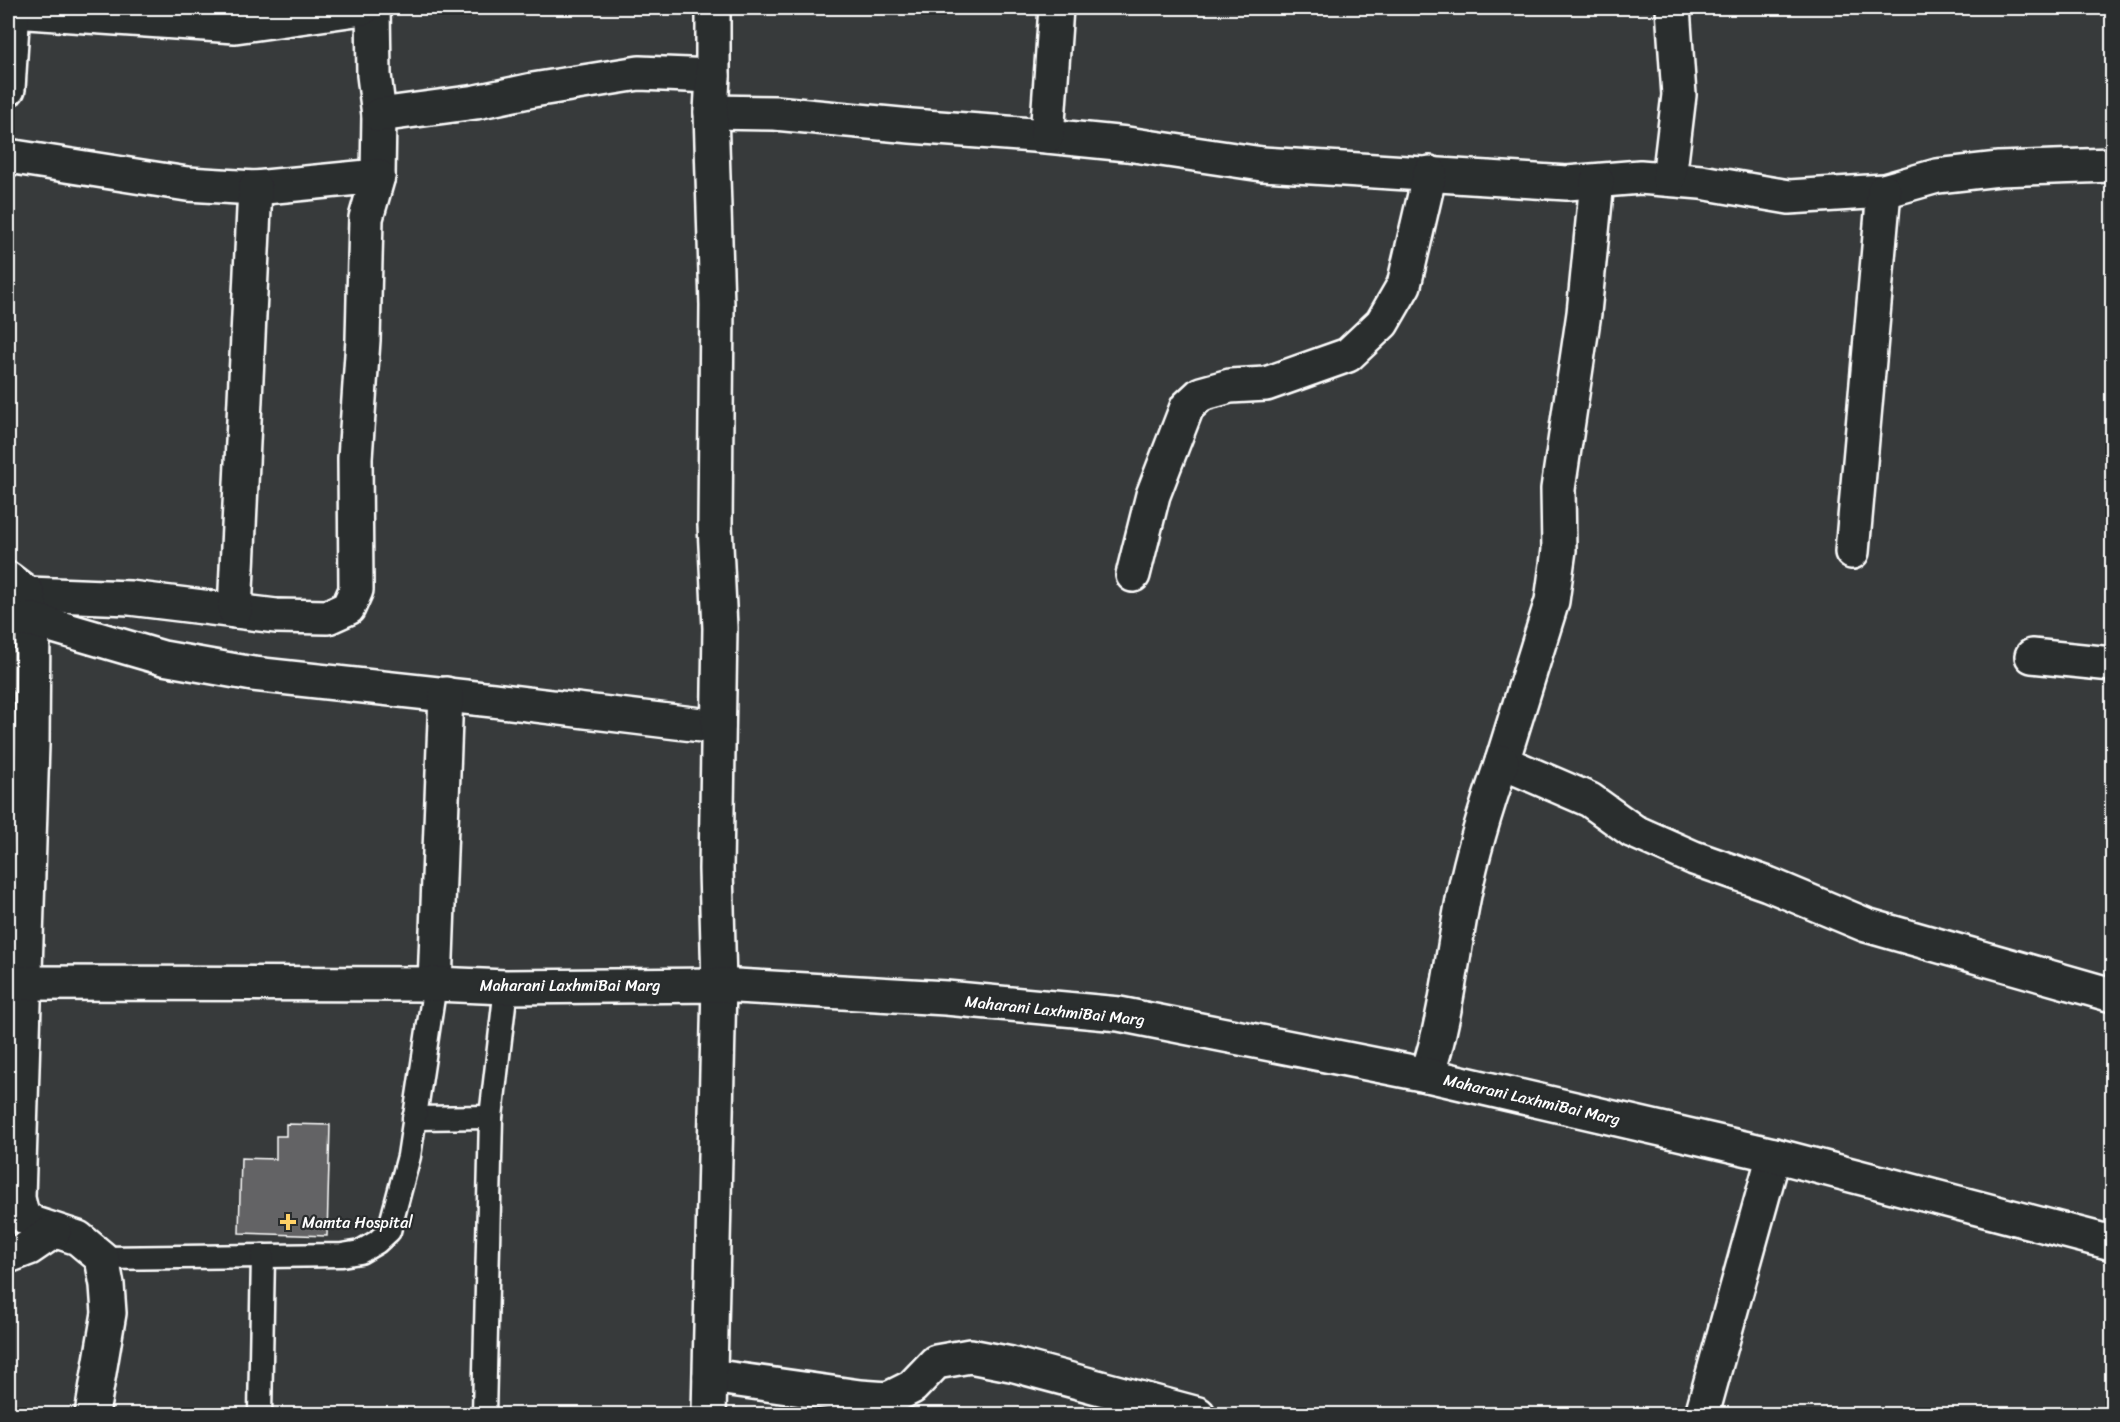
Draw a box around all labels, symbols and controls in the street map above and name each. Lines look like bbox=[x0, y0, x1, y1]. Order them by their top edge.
street label: Maharani LaxhmiBai Marg bbox=[480, 971, 660, 1000]
street label: Maharani LaxhmiBai Marg bbox=[964, 987, 1146, 1034]
street label: Maharani LaxhmiBai Marg bbox=[1441, 1065, 1623, 1134]
place label: Mamta Hospital bbox=[302, 1208, 413, 1237]
marker: Mamta Hospital bbox=[279, 1213, 297, 1231]

